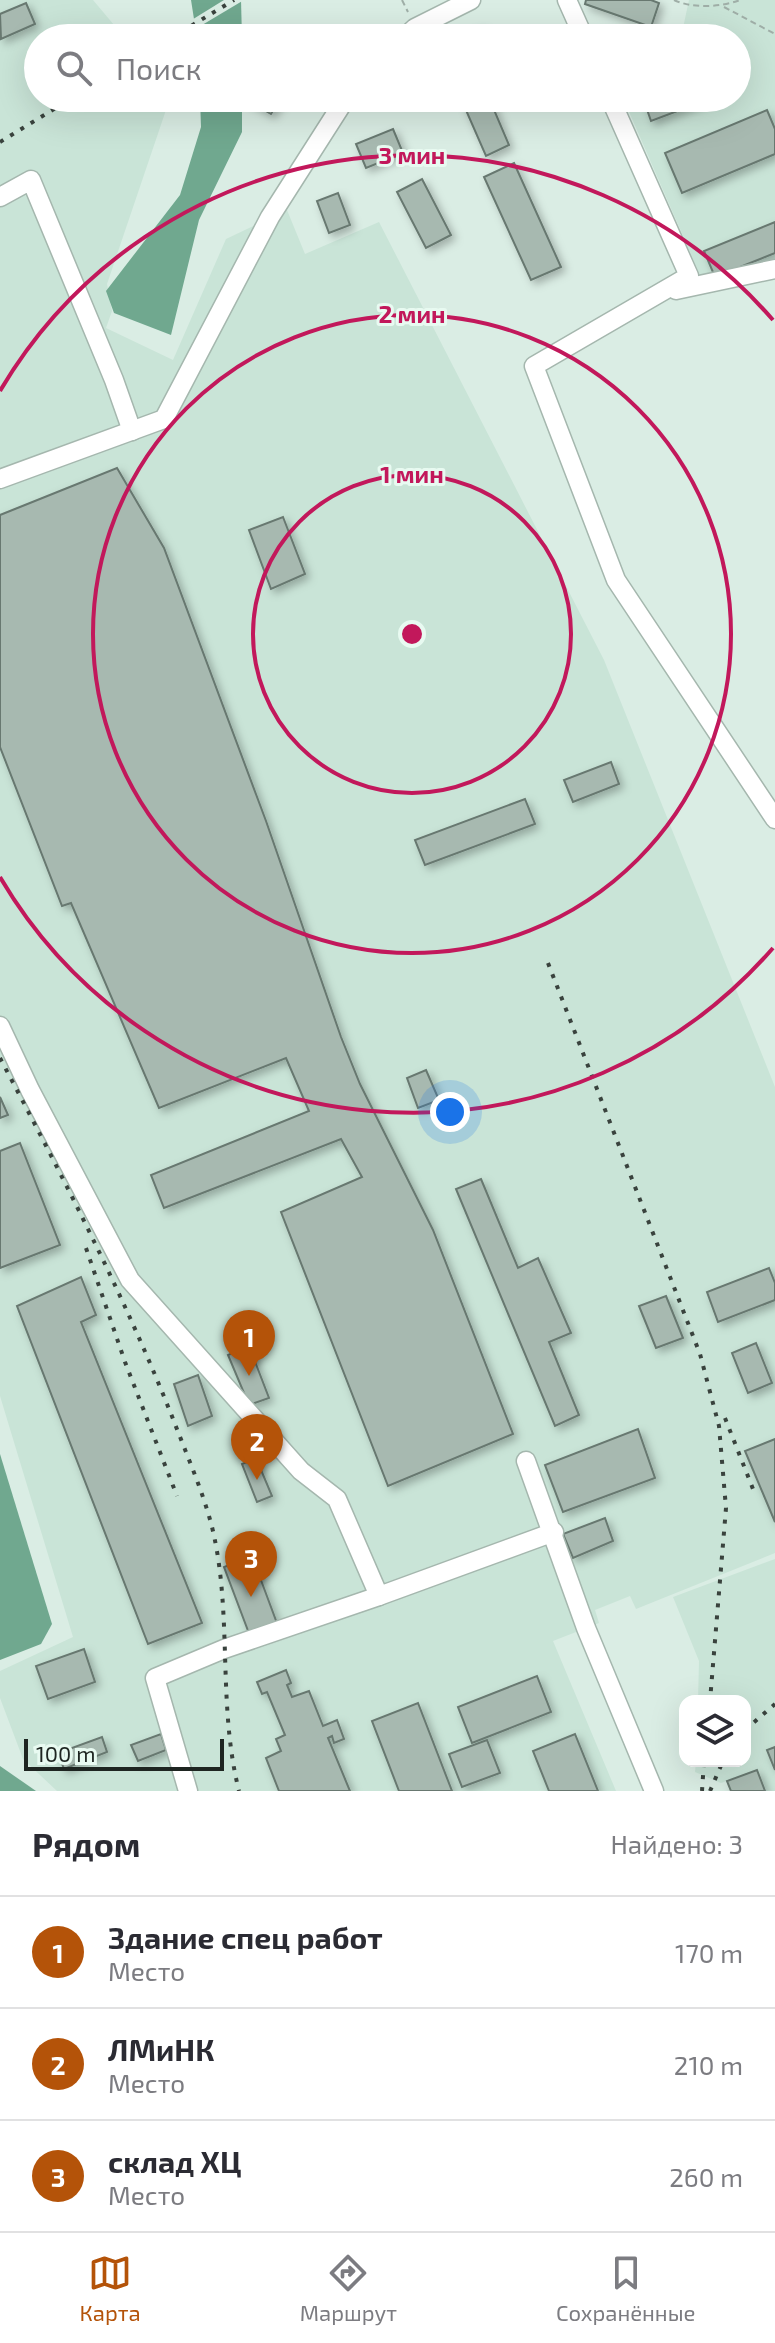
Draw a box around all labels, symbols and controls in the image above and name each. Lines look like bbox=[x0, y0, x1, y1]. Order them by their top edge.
search box bbox=[24, 24, 751, 112]
icon: search bbox=[52, 46, 96, 90]
text: Поиск bbox=[116, 50, 202, 86]
text: 3 мин bbox=[379, 140, 445, 169]
text: 2 мин bbox=[378, 299, 446, 328]
text: 1 мин bbox=[380, 459, 444, 488]
centre of rings bbox=[398, 620, 426, 648]
your location bbox=[430, 1092, 470, 1132]
pin: 1 bbox=[223, 1310, 275, 1376]
pin: 2 bbox=[231, 1414, 283, 1480]
pin: 3 bbox=[225, 1531, 277, 1597]
map controls bbox=[679, 1695, 751, 1767]
button: layers bbox=[679, 1695, 751, 1767]
scale bar bbox=[24, 1735, 224, 1771]
text: 100 m bbox=[36, 1740, 95, 1766]
text: Рядом bbox=[32, 1823, 140, 1864]
text: Найдено: 3 bbox=[610, 1828, 743, 1859]
text: Здание спец работ bbox=[108, 1919, 383, 1955]
text: 1 bbox=[52, 1937, 64, 1968]
text: 170 m bbox=[675, 1937, 743, 1968]
text: Место bbox=[108, 1955, 185, 1986]
text: ЛМиНК bbox=[108, 2031, 214, 2067]
text: 2 bbox=[50, 2049, 66, 2080]
text: 210 m bbox=[674, 2049, 743, 2080]
text: Место bbox=[108, 2067, 185, 2098]
text: склад ХЦ bbox=[108, 2143, 241, 2179]
text: 3 bbox=[51, 2161, 65, 2192]
text: 260 m bbox=[669, 2161, 743, 2192]
text: Место bbox=[108, 2179, 185, 2210]
tab: Карта bbox=[80, 2251, 141, 2325]
tab: Маршрут bbox=[300, 2251, 397, 2325]
tab: Сохранённые bbox=[556, 2251, 695, 2325]

